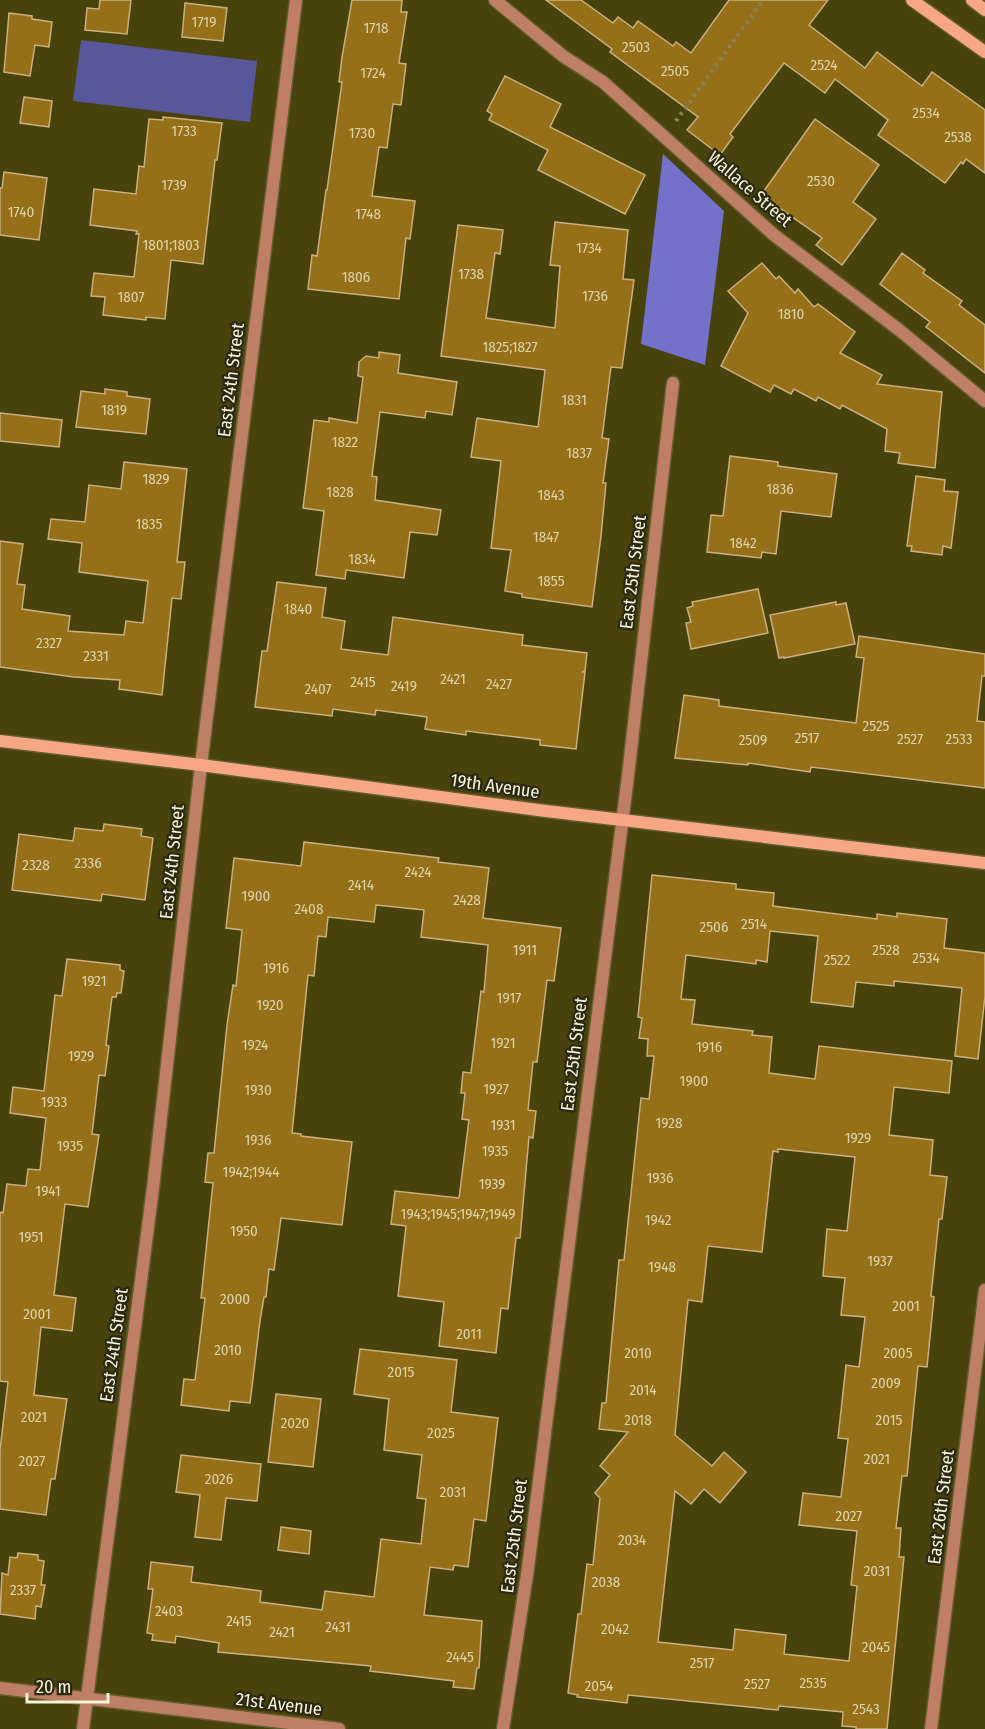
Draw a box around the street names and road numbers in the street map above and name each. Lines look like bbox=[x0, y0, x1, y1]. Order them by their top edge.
street label: Wallace Street bbox=[703, 146, 797, 232]
street label: East 24th Street bbox=[213, 322, 249, 438]
street label: East 25th Street bbox=[615, 514, 651, 630]
street label: 19th Avenue bbox=[449, 769, 541, 803]
street label: East 24th Street bbox=[155, 804, 189, 920]
street label: East 25th Street bbox=[556, 996, 592, 1112]
street label: East 24th Street bbox=[95, 1286, 133, 1403]
street label: East 26th Street bbox=[923, 1448, 959, 1566]
street label: East 25th Street bbox=[496, 1478, 532, 1594]
street label: 21st Avenue bbox=[235, 1688, 323, 1720]

